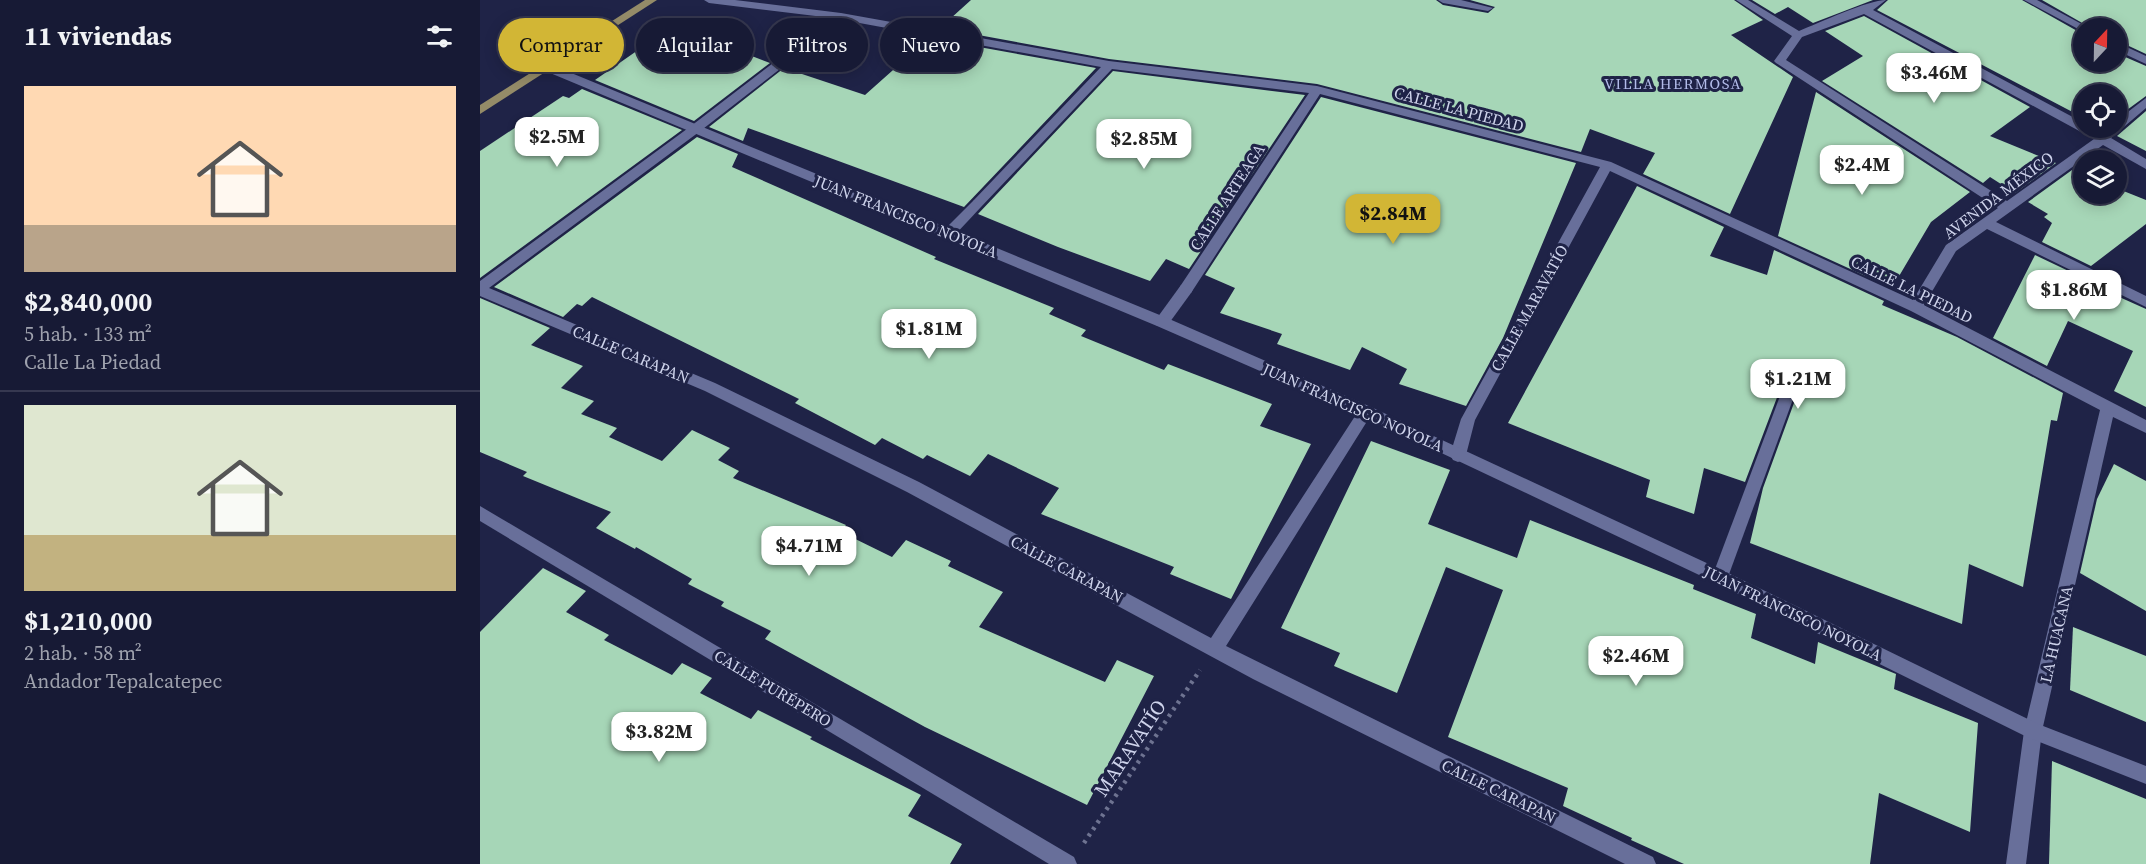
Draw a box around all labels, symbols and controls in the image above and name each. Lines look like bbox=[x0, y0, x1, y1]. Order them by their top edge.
text: 11 viviendas bbox=[24, 18, 172, 54]
chip: Comprar bbox=[498, 18, 624, 72]
chip: Alquilar bbox=[636, 18, 754, 72]
chip: Filtros bbox=[766, 18, 868, 72]
chip: Nuevo bbox=[880, 18, 982, 72]
north arrow bbox=[2073, 18, 2127, 72]
map controls bbox=[2073, 18, 2127, 204]
icon: filters bbox=[423, 20, 456, 53]
pin: $3.46M bbox=[1885, 53, 1983, 104]
text: $3.46M bbox=[1900, 58, 1968, 86]
district label: VILLA HERMOSA bbox=[1604, 73, 1742, 94]
street label: CALLE LA PIEDAD bbox=[1392, 81, 1526, 137]
button: locate bbox=[2073, 84, 2127, 138]
pin: $2.5M bbox=[515, 117, 599, 168]
pin: $2.85M bbox=[1095, 119, 1193, 170]
text: $2.5M bbox=[529, 122, 585, 150]
text: $2.85M bbox=[1110, 124, 1178, 152]
icon: home bbox=[186, 125, 294, 233]
street label: CALLE ARTEAGA bbox=[1184, 139, 1270, 255]
pin: $2.4M bbox=[1820, 145, 1904, 196]
street label: AVENIDA MÉXICO bbox=[1938, 146, 2058, 244]
text: $2.4M bbox=[1834, 150, 1890, 178]
button: layers bbox=[2073, 150, 2127, 204]
street label: JUAN FRANCISCO NOYOLA bbox=[810, 169, 1001, 263]
pin: $2.84M bbox=[1344, 194, 1442, 245]
text: $2.84M bbox=[1359, 199, 1427, 227]
street label: CALLE MARAVATÍO bbox=[1485, 241, 1573, 375]
street label: CALLE LA PIEDAD bbox=[1847, 250, 1977, 328]
pin: $1.86M bbox=[2025, 270, 2123, 321]
text: $1.86M bbox=[2040, 275, 2108, 303]
text: $2,840,000 bbox=[24, 284, 152, 320]
pin: $1.81M bbox=[880, 309, 978, 360]
text: $1.81M bbox=[895, 314, 963, 342]
text: 5 hab. · 133 m² bbox=[24, 320, 152, 348]
street label: CALLE CARAPAN bbox=[569, 320, 693, 389]
text: Calle La Piedad bbox=[24, 348, 161, 376]
street label: JUAN FRANCISCO NOYOLA bbox=[1258, 357, 1447, 457]
pin: $1.21M bbox=[1749, 359, 1847, 410]
text: $1.21M bbox=[1764, 364, 1832, 392]
icon: home bbox=[186, 444, 294, 552]
pin: $4.71M bbox=[760, 526, 858, 577]
street label: CALLE CARAPAN bbox=[1007, 530, 1127, 608]
text: $4.71M bbox=[775, 531, 843, 559]
street label: JUAN FRANCISCO NOYOLA bbox=[1699, 560, 1886, 666]
street label: LA HUACANA bbox=[2034, 583, 2078, 685]
text: $1,210,000 bbox=[24, 603, 152, 639]
pin: $2.46M bbox=[1587, 636, 1685, 687]
text: 2 hab. · 58 m² bbox=[24, 639, 142, 667]
text: $2.46M bbox=[1602, 641, 1670, 669]
street label: CALLE PURÉPERO bbox=[710, 644, 836, 732]
text: Andador Tepalcatepec bbox=[24, 667, 222, 695]
street label: MARAVATÍO bbox=[1087, 694, 1173, 802]
pin: $3.82M bbox=[610, 712, 708, 763]
text: $3.82M bbox=[625, 717, 693, 745]
street label: CALLE CARAPAN bbox=[1438, 754, 1560, 828]

